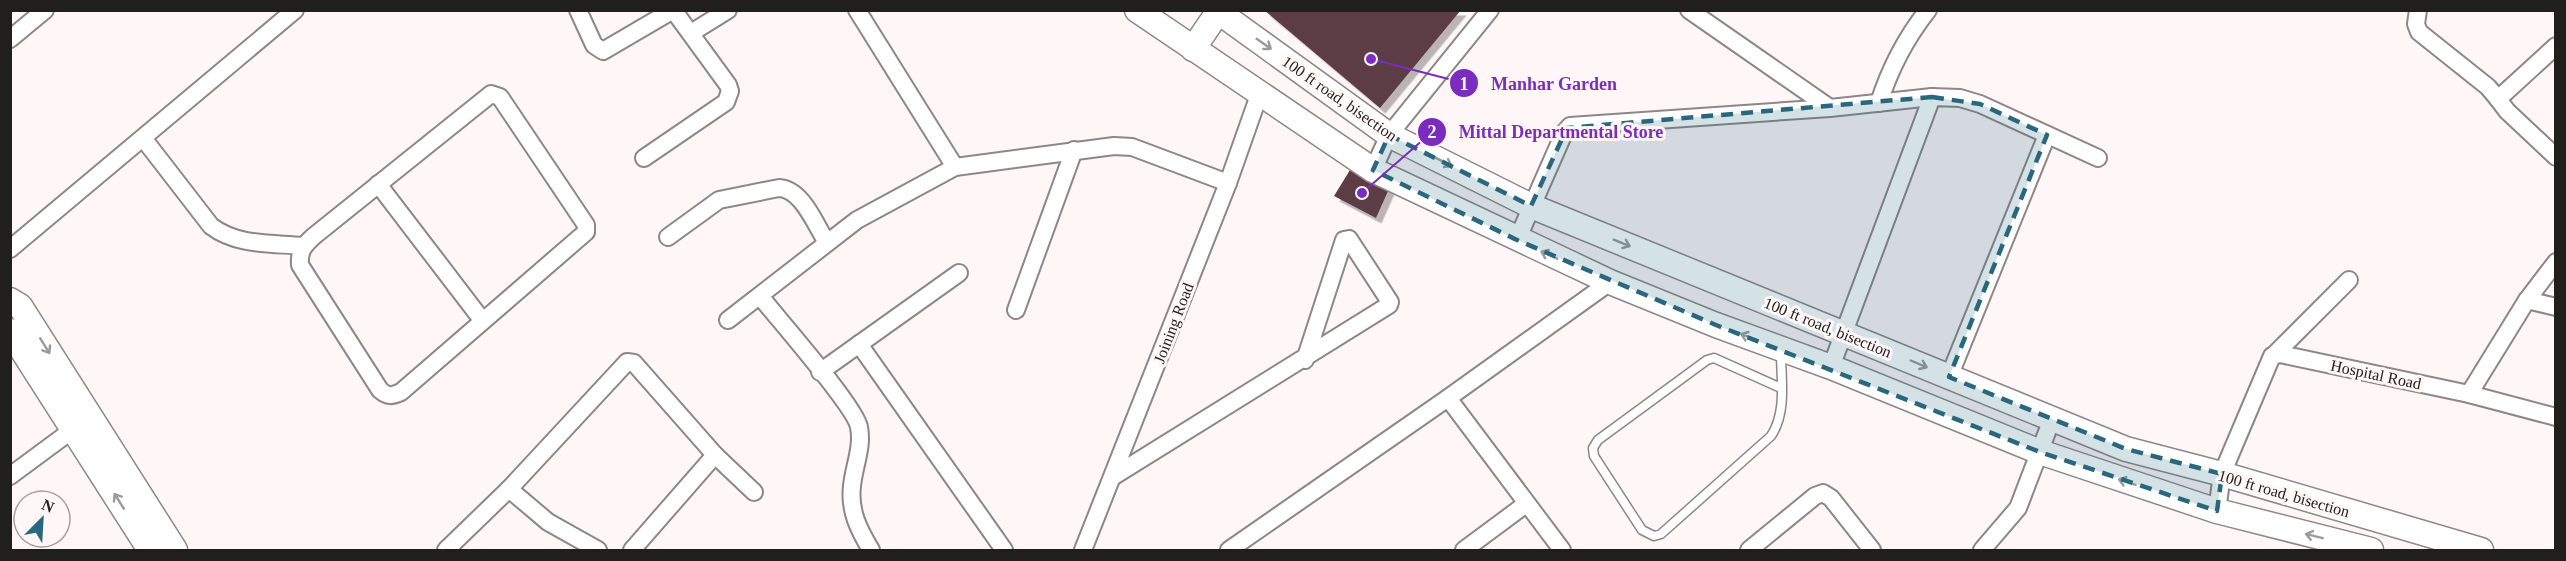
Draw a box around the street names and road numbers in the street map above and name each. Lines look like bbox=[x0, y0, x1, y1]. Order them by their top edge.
street label: 100 ft road, bisection bbox=[1279, 52, 1400, 144]
street label: Joining Road bbox=[1150, 281, 1198, 366]
street label: 100 ft road, bisection bbox=[1762, 294, 1894, 361]
street label: Hospital Road bbox=[2329, 357, 2423, 393]
street label: 100 ft road, bisection bbox=[2216, 467, 2352, 520]

